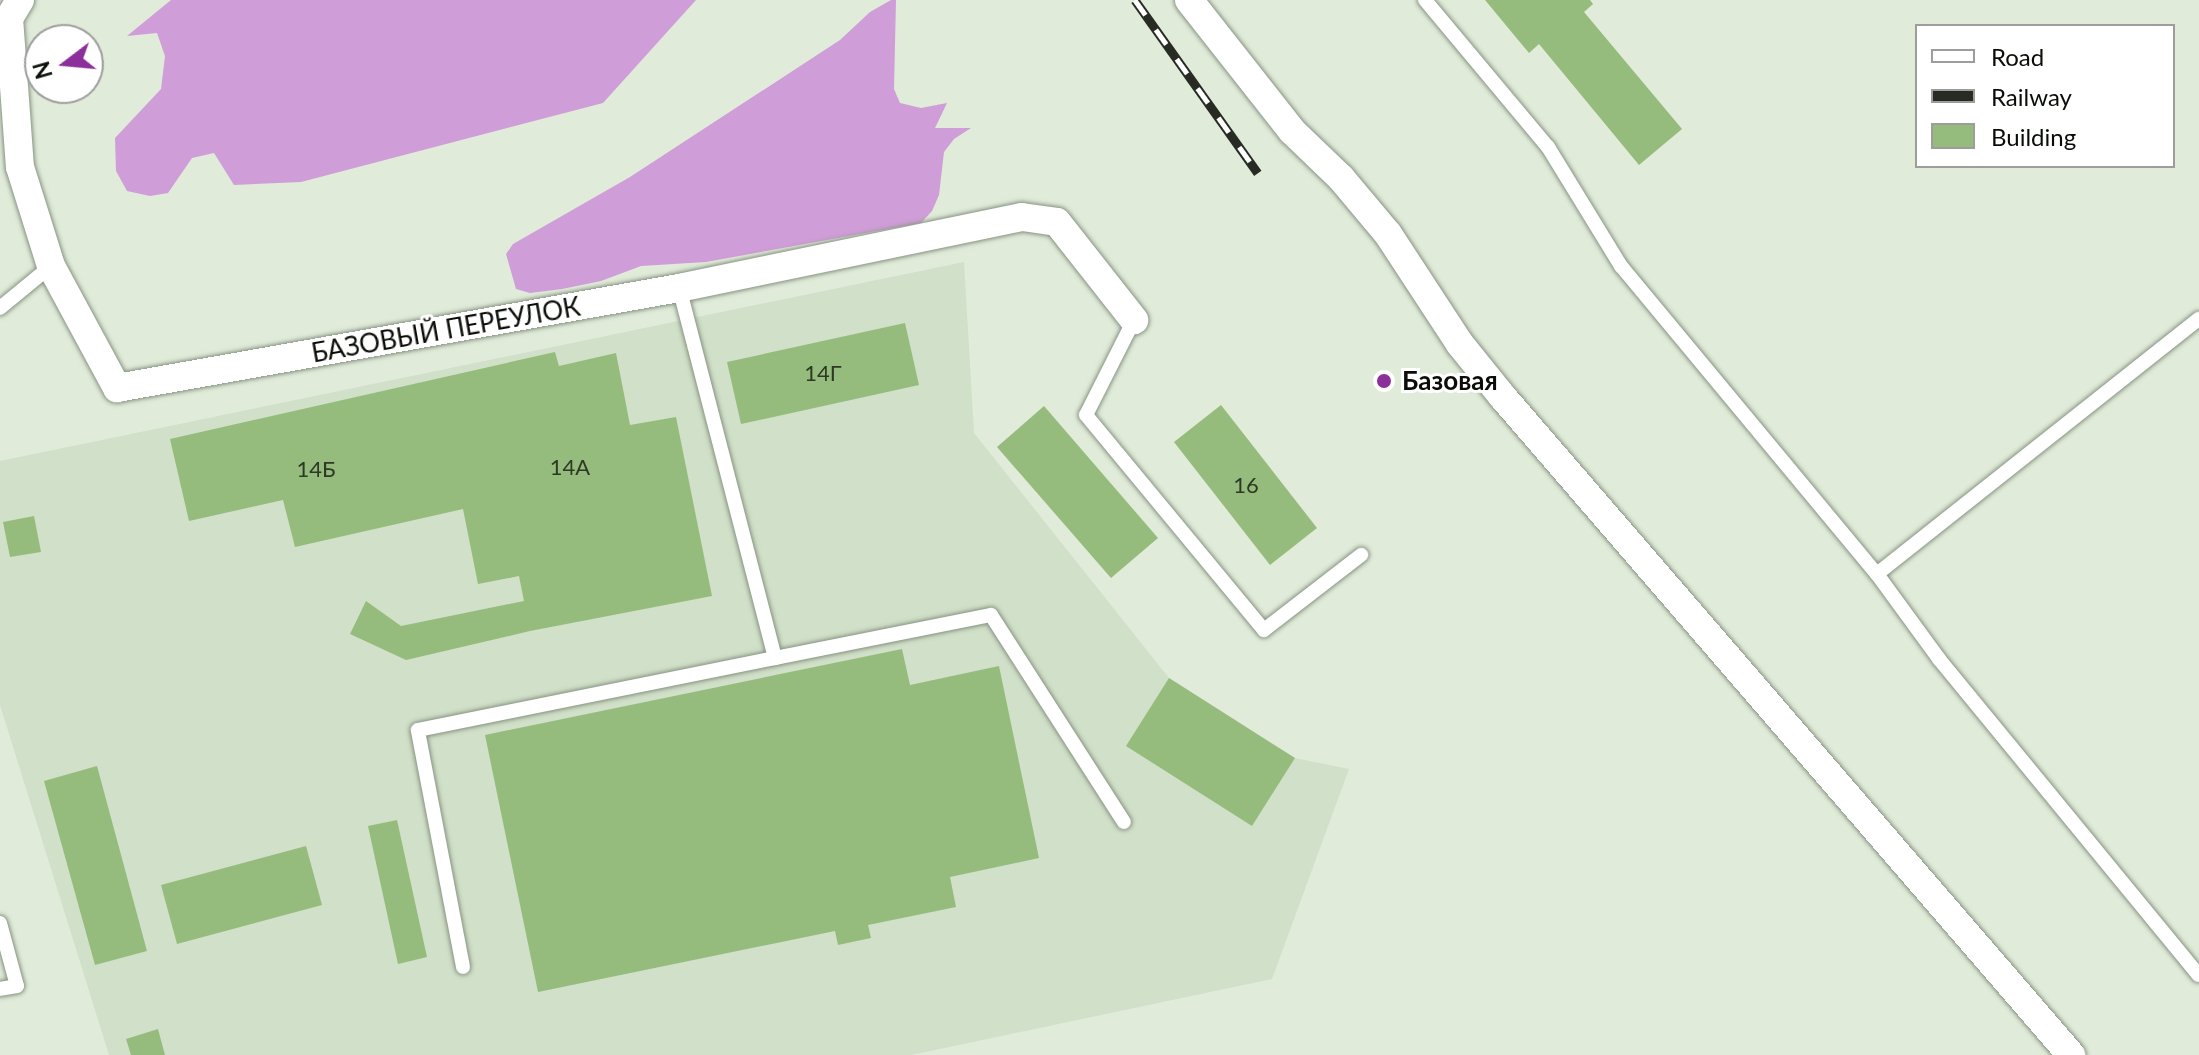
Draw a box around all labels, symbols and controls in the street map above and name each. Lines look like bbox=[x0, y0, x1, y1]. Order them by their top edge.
north arrow bbox=[24, 24, 104, 104]
legend bbox=[1915, 24, 2175, 168]
text: Road bbox=[1991, 42, 2044, 71]
text: N bbox=[27, 58, 58, 82]
text: Railway bbox=[1991, 82, 2072, 111]
text: Building bbox=[1991, 122, 2076, 151]
street label: БАЗОВЫЙ ПЕРЕУЛОК bbox=[309, 291, 583, 369]
house number: 14Г bbox=[804, 360, 842, 386]
place label: Базовая bbox=[1402, 365, 1498, 397]
marker: Базовая bbox=[1373, 370, 1395, 392]
house number: 14А bbox=[550, 454, 590, 480]
house number: 14Б bbox=[296, 456, 336, 482]
house number: 16 bbox=[1233, 472, 1259, 498]

